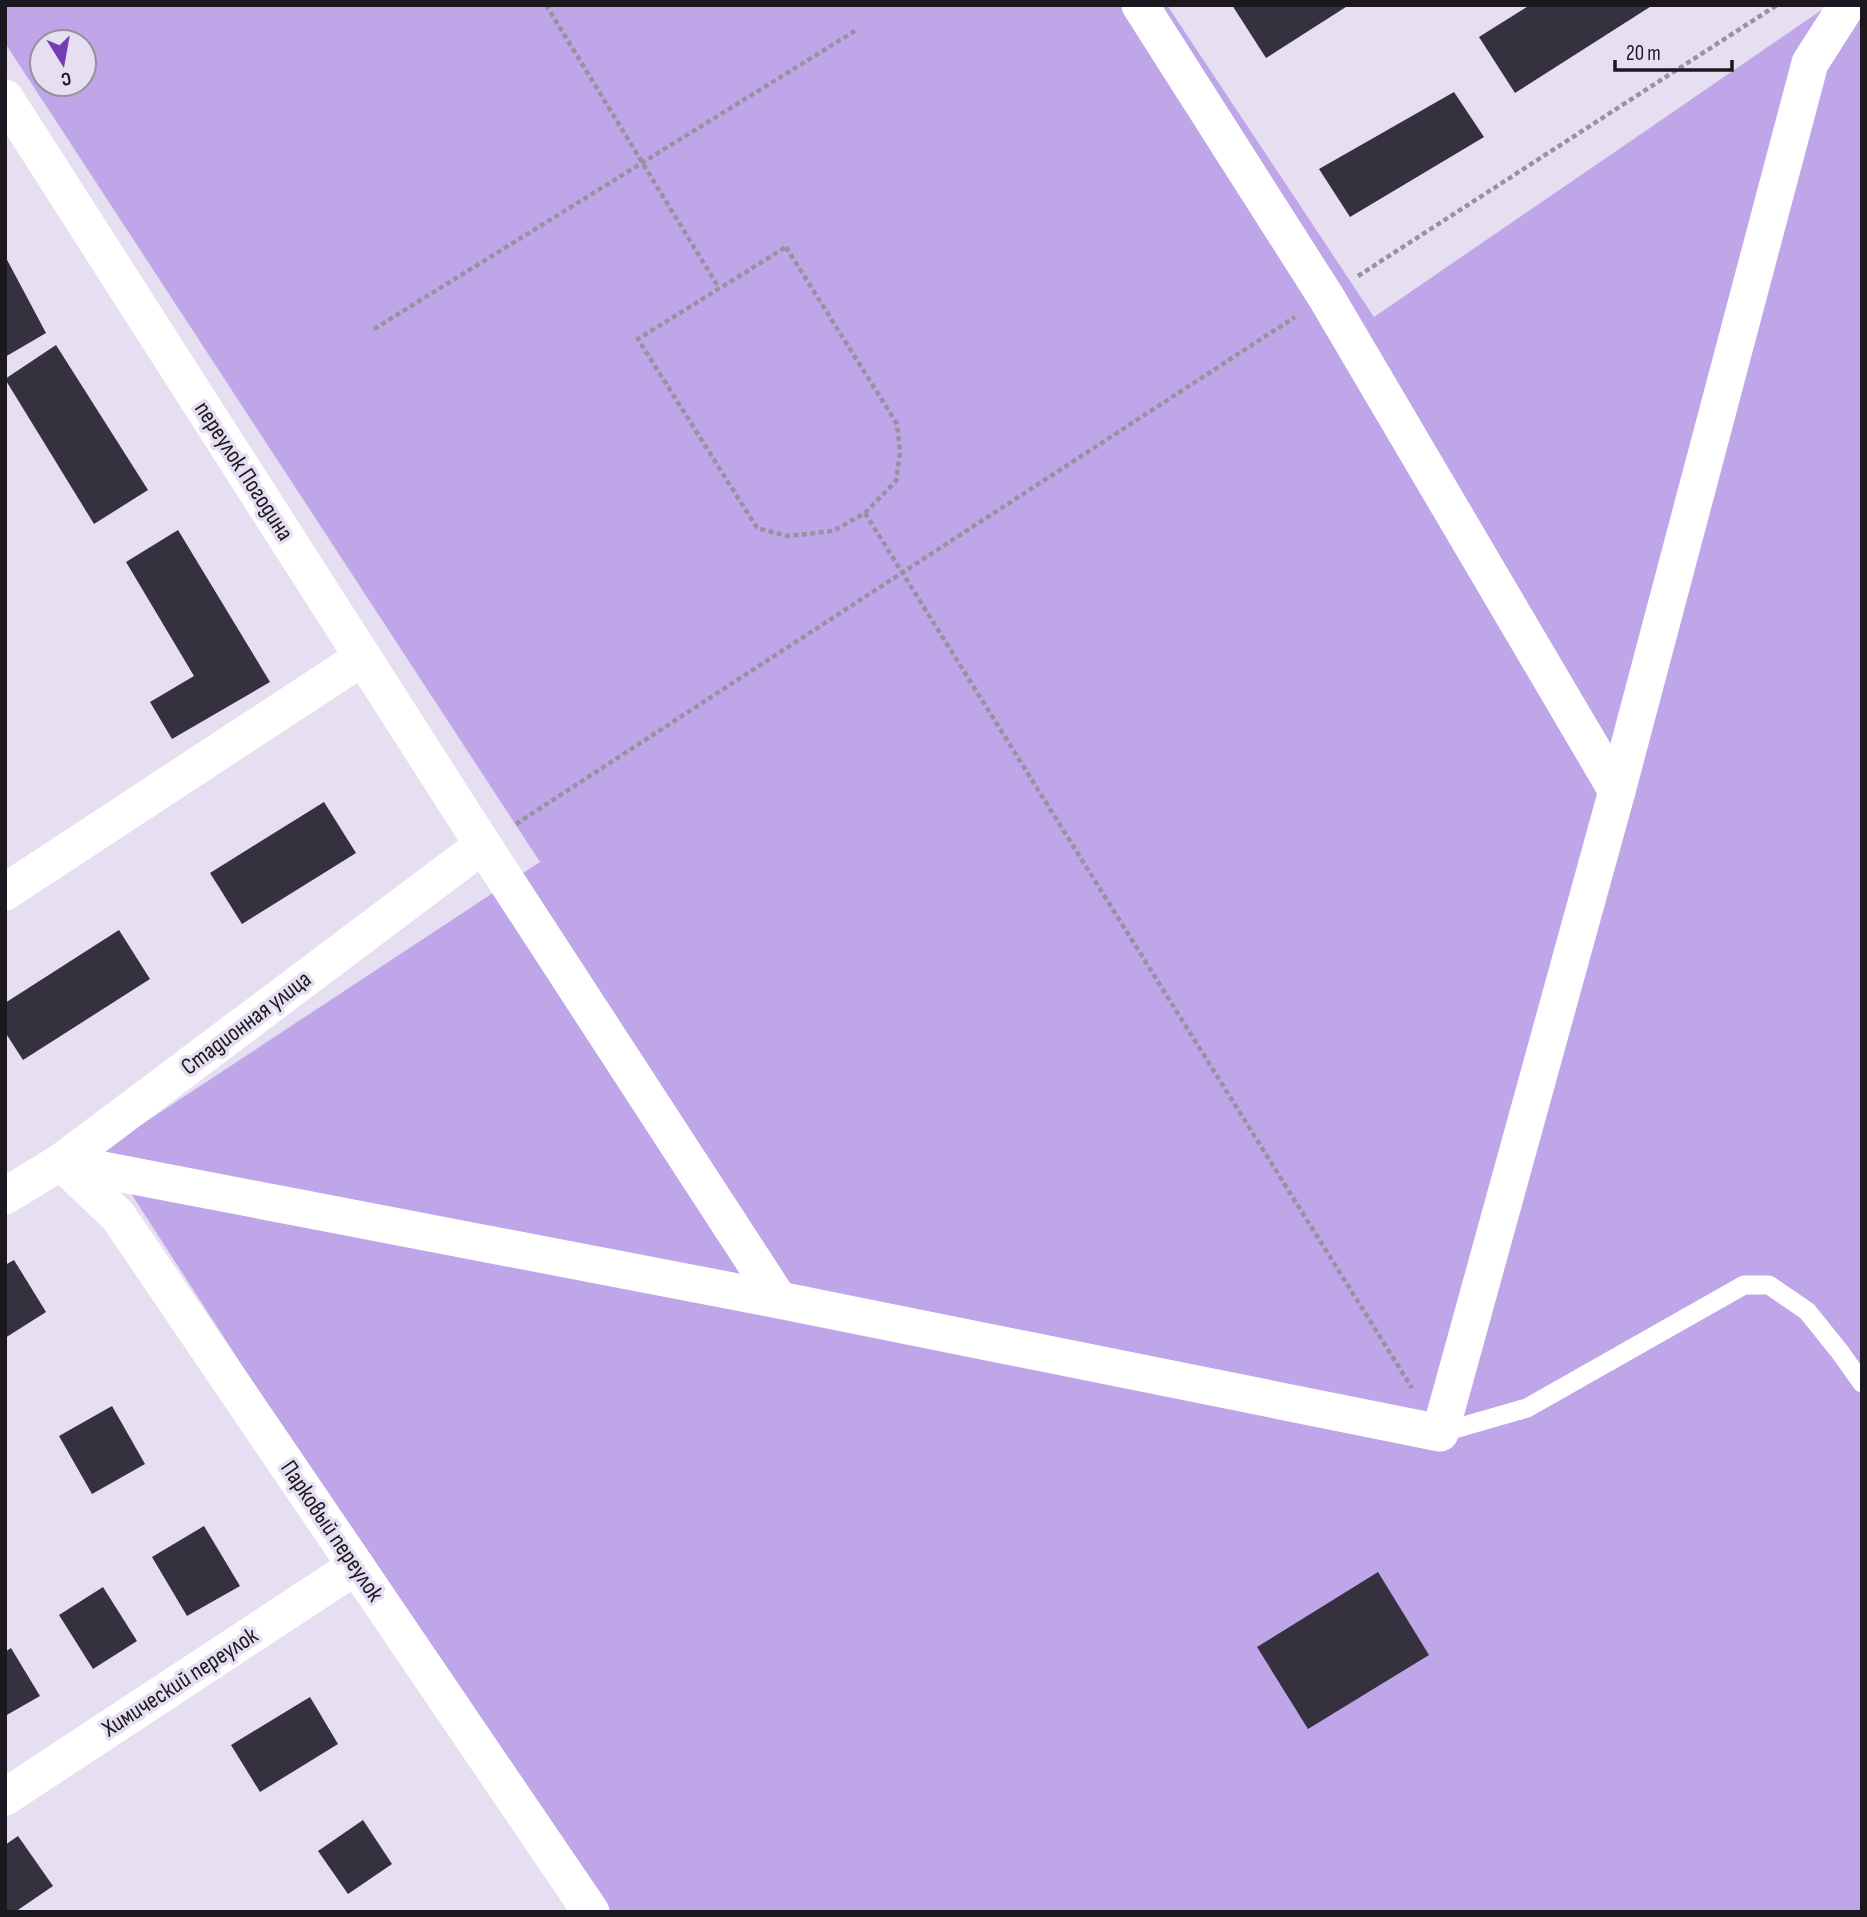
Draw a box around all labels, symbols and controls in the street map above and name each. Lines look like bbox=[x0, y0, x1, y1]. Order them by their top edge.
north arrow bbox=[28, 28, 98, 98]
scale bar bbox=[1615, 28, 1732, 72]
text: 20 m bbox=[1626, 41, 1661, 66]
text: С bbox=[59, 66, 73, 90]
street label: переулок Погодина bbox=[188, 396, 300, 546]
street label: Стадионная улица bbox=[175, 965, 317, 1081]
street label: Парковый переулок bbox=[274, 1455, 390, 1608]
street label: Химический переулок bbox=[96, 1620, 264, 1744]

